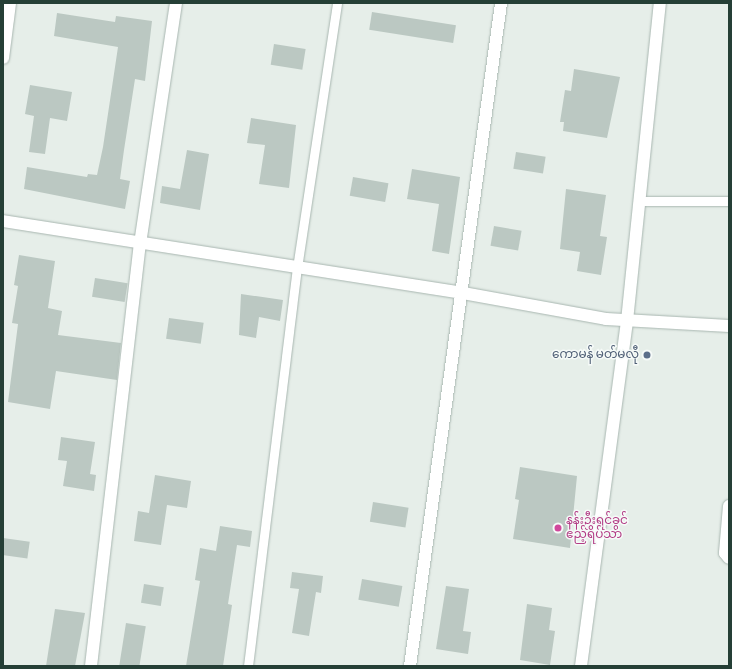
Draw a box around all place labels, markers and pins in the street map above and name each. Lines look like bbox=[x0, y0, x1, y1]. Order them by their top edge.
place label: ကောမန် မတ်မလီု bbox=[552, 348, 639, 362]
marker: ကောမန် မတ်မလီု bbox=[642, 350, 652, 360]
place label: နန်းဦးရင်ခွင် ဧည့်ရိပ်သာ bbox=[566, 514, 628, 542]
marker: နန်းဦးရင်ခွင် ဧည့်ရိပ်သာ bbox=[553, 523, 563, 533]

